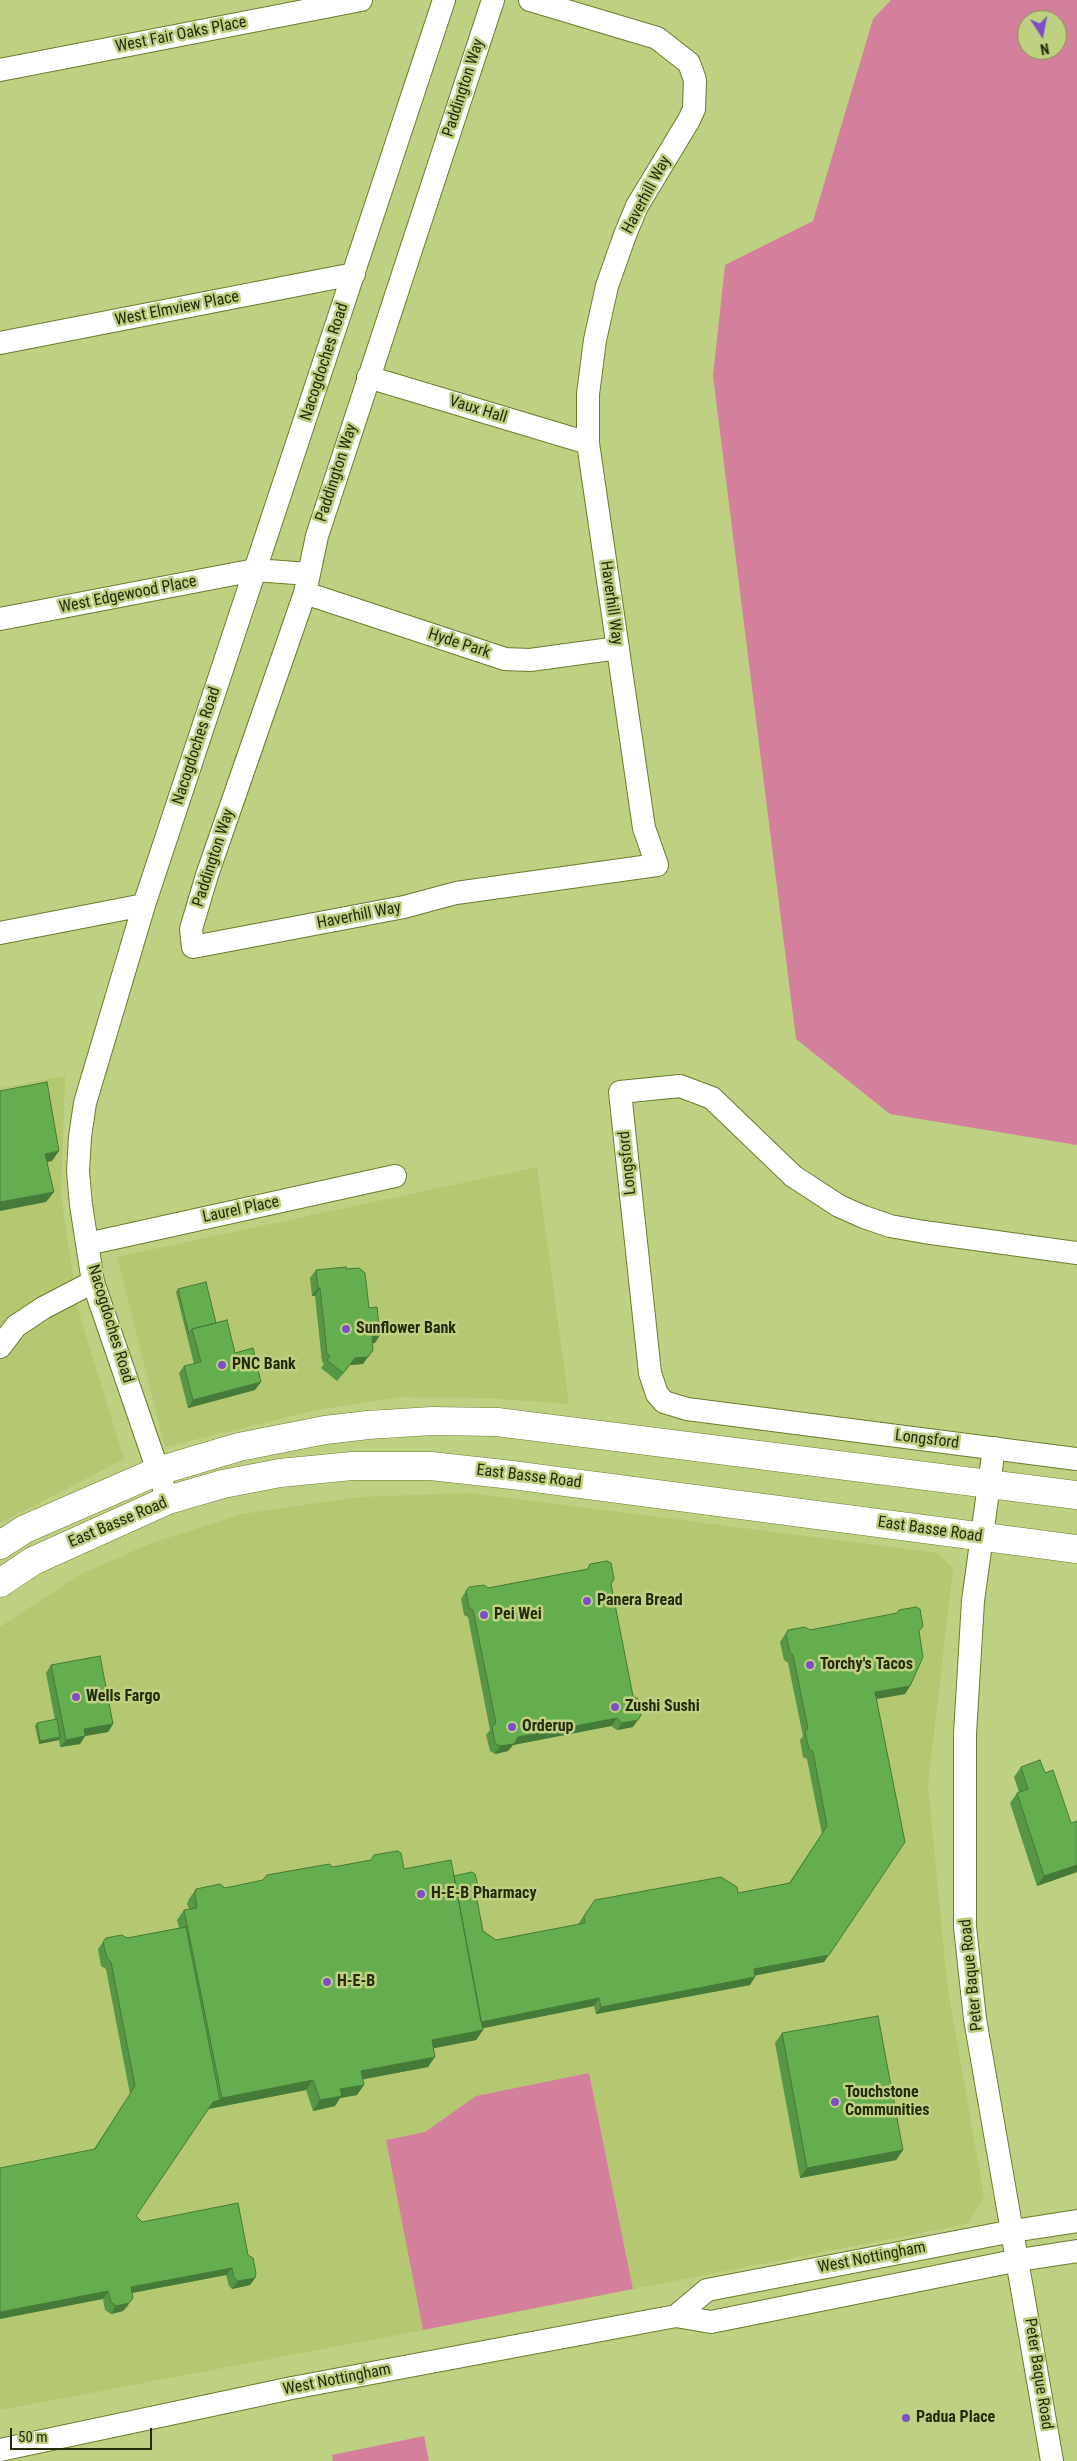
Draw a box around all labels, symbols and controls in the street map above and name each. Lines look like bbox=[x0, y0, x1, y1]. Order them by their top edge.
north arrow bbox=[1017, 10, 1067, 60]
street label: West Fair Oaks Place bbox=[114, 13, 248, 57]
street label: Paddington Way bbox=[439, 37, 489, 139]
text: N bbox=[1039, 40, 1050, 57]
street label: Haverhill Way bbox=[619, 153, 675, 237]
street label: West Elmview Place bbox=[113, 288, 241, 330]
street label: Nacogdoches Road bbox=[297, 301, 353, 423]
street label: Vaux Hall bbox=[447, 392, 509, 428]
street label: Paddington Way bbox=[312, 422, 362, 524]
street label: Haverhill Way bbox=[596, 560, 626, 646]
street label: West Edgewood Place bbox=[58, 572, 198, 618]
street label: Hyde Park bbox=[426, 625, 492, 663]
street label: Nacogdoches Road bbox=[169, 685, 225, 807]
street label: Paddington Way bbox=[189, 807, 239, 909]
street label: Haverhill Way bbox=[315, 898, 403, 934]
street label: Longsford bbox=[615, 1130, 641, 1196]
street label: Laurel Place bbox=[201, 1193, 281, 1227]
street label: Nacogdoches Road bbox=[83, 1263, 137, 1385]
place label: Sunflower Bank bbox=[356, 1319, 456, 1339]
marker: Sunflower Bank bbox=[340, 1323, 352, 1335]
place label: PNC Bank bbox=[232, 1355, 296, 1375]
marker: PNC Bank bbox=[216, 1359, 228, 1371]
street label: Longsford bbox=[894, 1427, 960, 1453]
street label: East Basse Road bbox=[475, 1461, 583, 1493]
street label: East Basse Road bbox=[66, 1494, 170, 1552]
street label: East Basse Road bbox=[876, 1513, 984, 1547]
place label: Panera Bread bbox=[597, 1591, 683, 1611]
marker: Panera Bread bbox=[581, 1595, 593, 1607]
place label: Pei Wei bbox=[494, 1605, 542, 1625]
marker: Pei Wei bbox=[478, 1609, 490, 1621]
place label: Torchy's Tacos bbox=[820, 1655, 913, 1675]
marker: Torchy's Tacos bbox=[804, 1659, 816, 1671]
place label: Wells Fargo bbox=[86, 1687, 160, 1707]
marker: Wells Fargo bbox=[70, 1691, 82, 1703]
place label: Zushi Sushi bbox=[625, 1697, 700, 1717]
marker: Zushi Sushi bbox=[609, 1701, 621, 1713]
place label: Orderup bbox=[522, 1717, 573, 1737]
marker: Orderup bbox=[506, 1721, 518, 1733]
place label: H-E-B Pharmacy bbox=[431, 1884, 537, 1904]
marker: H-E-B Pharmacy bbox=[415, 1888, 427, 1900]
street label: Peter Baque Road bbox=[957, 1918, 987, 2032]
place label: H-E-B bbox=[337, 1972, 375, 1992]
marker: H-E-B bbox=[321, 1976, 333, 1988]
place label: Touchstone Communities bbox=[845, 2083, 929, 2121]
marker: Touchstone Communities bbox=[829, 2096, 841, 2108]
street label: West Nottingham bbox=[817, 2238, 927, 2278]
street label: Peter Baque Road bbox=[1020, 2317, 1056, 2431]
street label: West Nottingham bbox=[282, 2360, 392, 2400]
place label: Padua Place bbox=[916, 2408, 995, 2428]
marker: Padua Place bbox=[900, 2412, 912, 2424]
scale bar bbox=[12, 2418, 155, 2450]
text: 50 m bbox=[18, 2428, 48, 2446]

